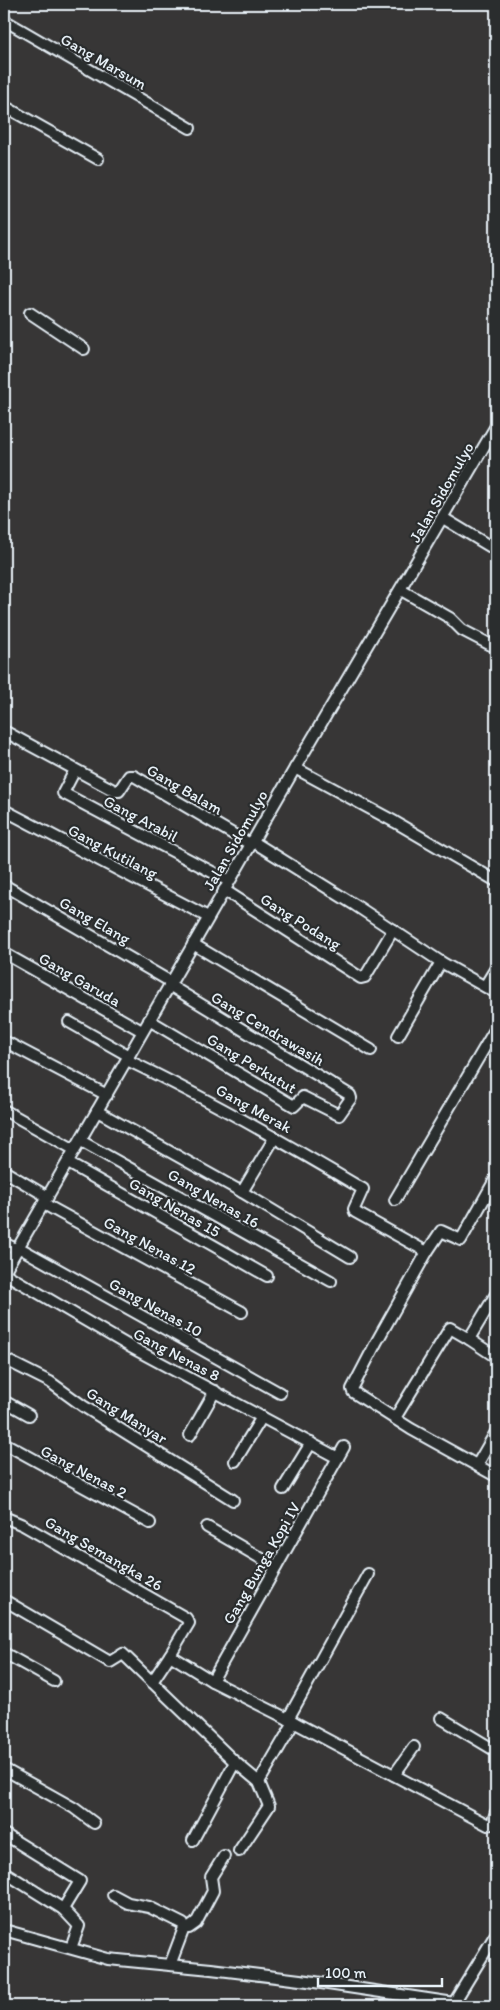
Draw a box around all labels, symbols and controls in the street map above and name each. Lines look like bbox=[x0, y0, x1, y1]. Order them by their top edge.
street label: Gang Marsum bbox=[57, 29, 150, 94]
street label: Jalan Sidomulyo bbox=[405, 439, 478, 546]
street label: Gang Balam bbox=[143, 760, 227, 819]
street label: Jalan Sidomulyo bbox=[199, 787, 272, 894]
street label: Gang Arabil bbox=[100, 791, 182, 846]
street label: Gang Kutilang bbox=[65, 820, 161, 883]
street label: Gang Podang bbox=[257, 889, 345, 954]
street label: Gang Elang bbox=[56, 893, 134, 949]
street label: Gang Garuda bbox=[35, 948, 125, 1011]
street label: Gang Cendrawasih bbox=[208, 987, 328, 1070]
street label: Gang Perkutut bbox=[203, 1029, 300, 1098]
street label: Gang Merak bbox=[213, 1080, 296, 1137]
street label: Gang Nenas 16 bbox=[165, 1165, 263, 1232]
street label: Gang Nenas 15 bbox=[126, 1174, 224, 1241]
street label: Gang Nenas 12 bbox=[100, 1212, 200, 1279]
street label: Gang Nenas 10 bbox=[106, 1274, 206, 1341]
street label: Gang Nenas 8 bbox=[130, 1324, 224, 1385]
street label: Gang Manyar bbox=[83, 1383, 171, 1448]
street label: Gang Nenas 2 bbox=[37, 1441, 131, 1502]
street label: Gang Bunga Kopi IV bbox=[219, 1498, 304, 1628]
street label: Gang Semangka 26 bbox=[42, 1512, 166, 1595]
scale bar bbox=[318, 1955, 441, 1987]
text: 100 m bbox=[325, 1964, 367, 1982]

